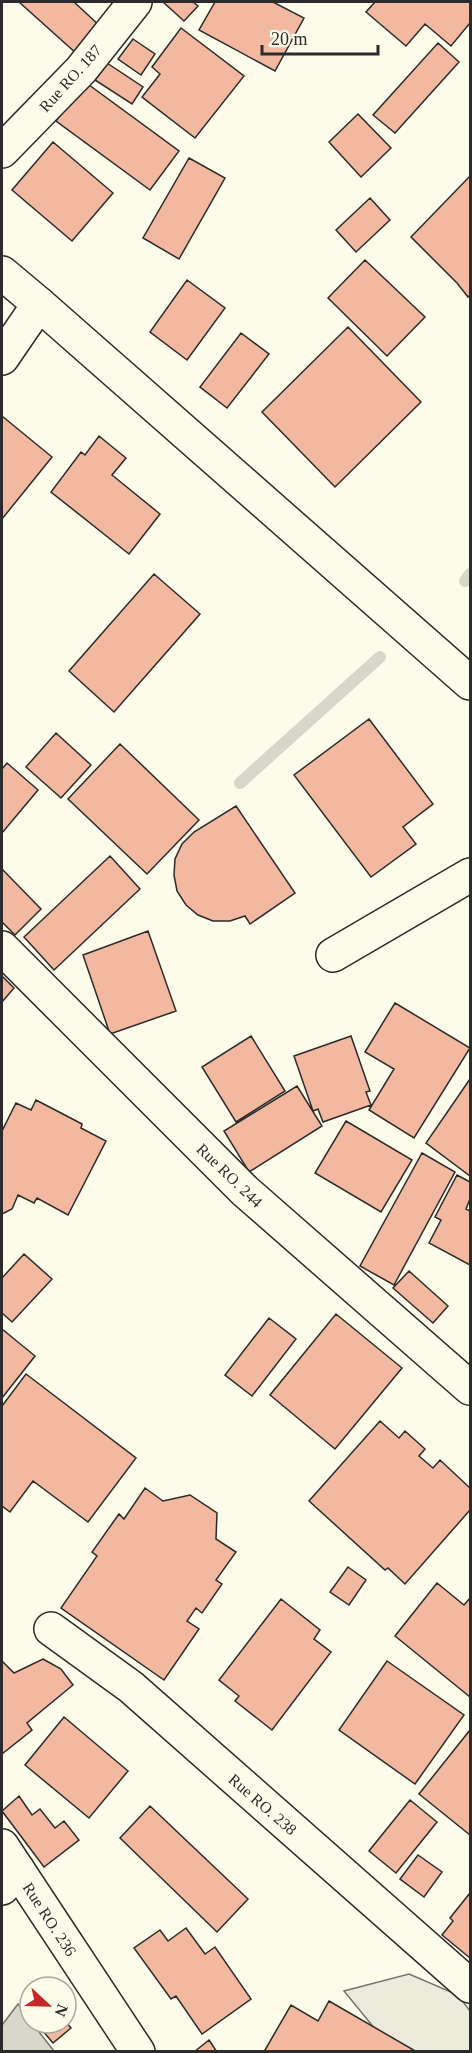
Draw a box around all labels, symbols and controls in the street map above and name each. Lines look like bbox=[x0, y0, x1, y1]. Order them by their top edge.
scale bar bbox=[262, 18, 378, 56]
text: 20 m bbox=[271, 29, 308, 49]
street label: Rue RO. 187 bbox=[36, 41, 105, 115]
street label: Rue RO. 244 bbox=[194, 1140, 266, 1211]
street label: Rue RO. 238 bbox=[225, 1770, 300, 1838]
street label: Rue RO. 236 bbox=[20, 1879, 80, 1959]
north arrow bbox=[18, 1975, 78, 2035]
text: N bbox=[51, 2002, 71, 2019]

